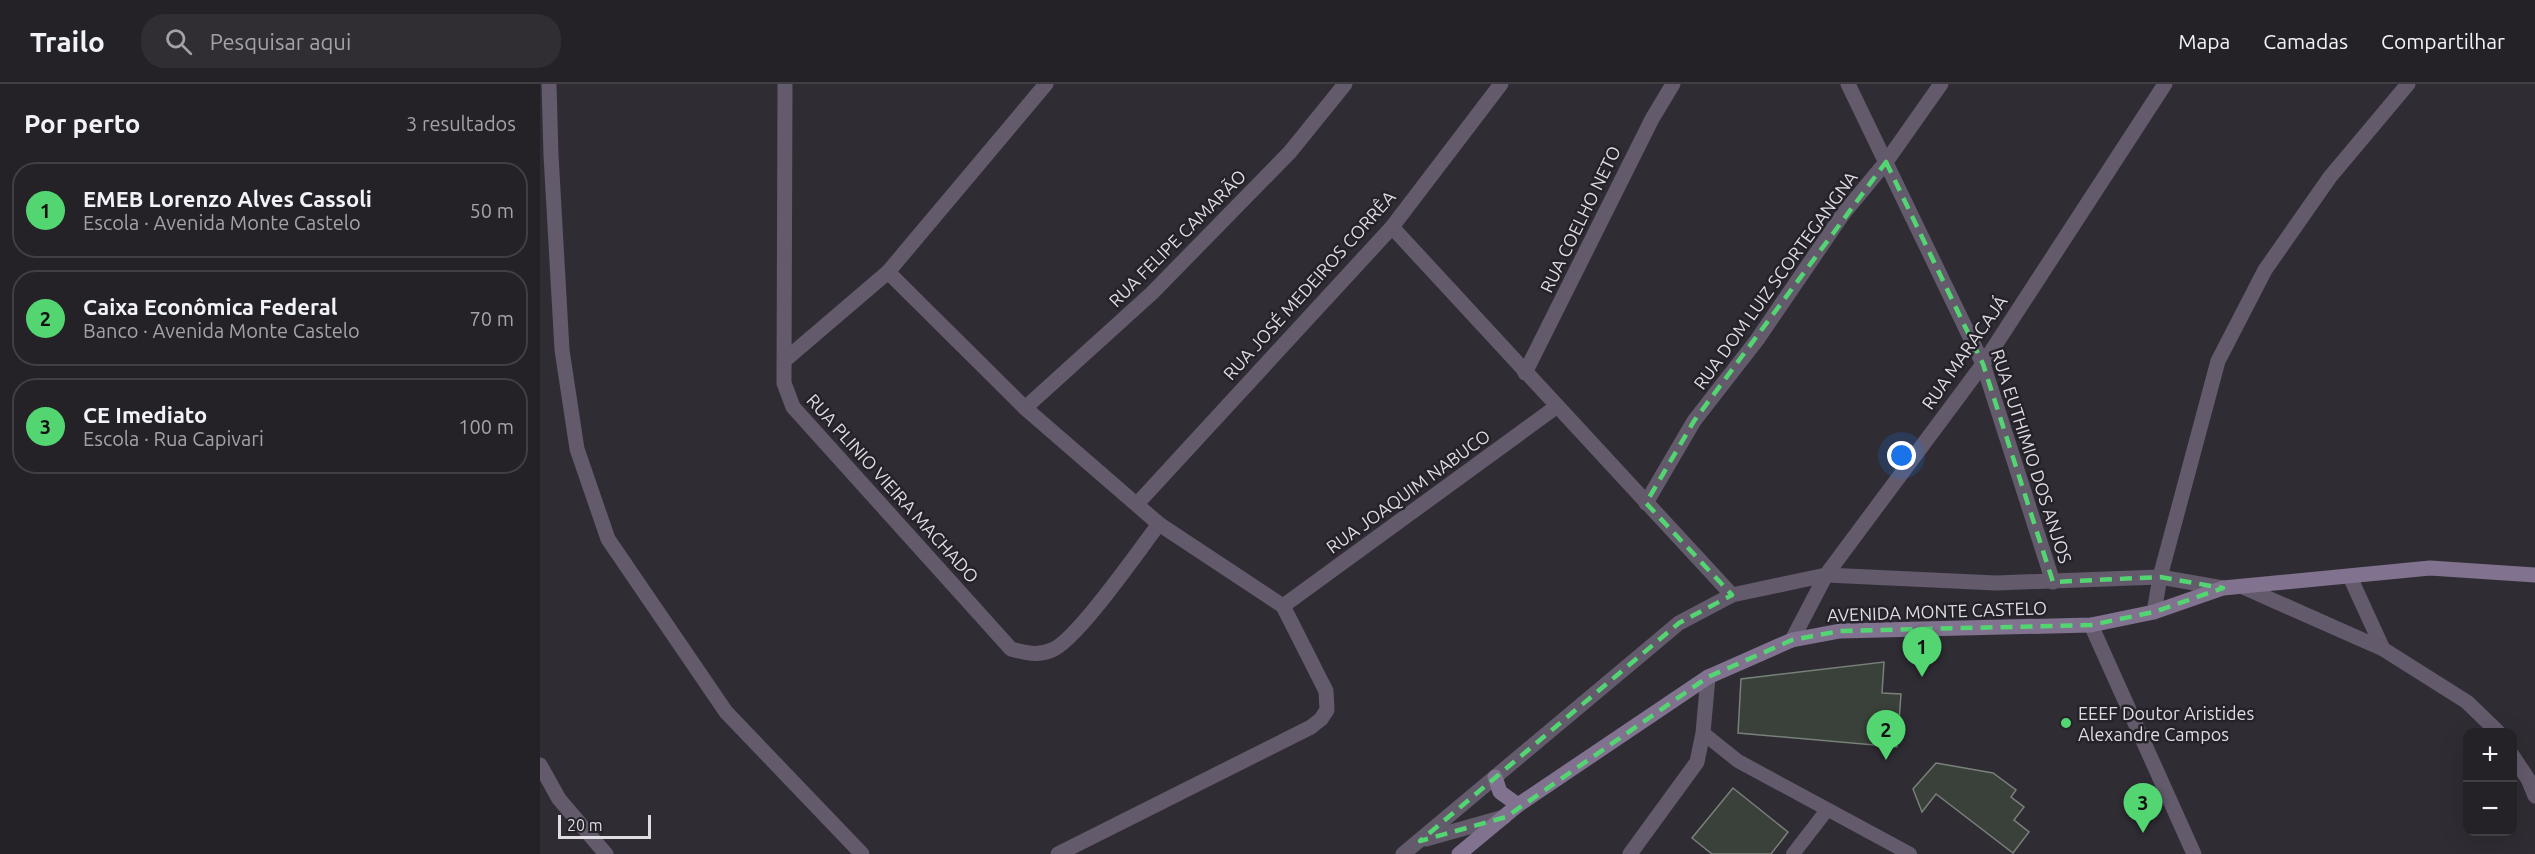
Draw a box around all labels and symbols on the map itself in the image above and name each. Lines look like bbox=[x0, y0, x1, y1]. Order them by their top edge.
street label: RUA COELHO NETO bbox=[1536, 142, 1624, 296]
street label: RUA FELIPE CAMARÃO bbox=[1104, 165, 1250, 311]
street label: RUA DOM LUIZ SCORTEGANGNA bbox=[1689, 167, 1861, 393]
street label: RUA JOSÉ MEDEIROS CORRÊA bbox=[1218, 186, 1399, 383]
street label: RUA MARACAJÁ bbox=[1917, 291, 2011, 413]
street label: RUA EUTHIMIO DOS ANJOS bbox=[1988, 346, 2076, 566]
street label: RUA PLINIO VIEIRA MACHADO bbox=[803, 390, 983, 586]
street label: RUA JOAQUIM NABUCO bbox=[1322, 425, 1494, 558]
your location bbox=[1887, 441, 1916, 470]
street label: AVENIDA MONTE CASTELO bbox=[1827, 597, 2047, 625]
pin: 1 bbox=[1902, 628, 1942, 677]
place label: EEEF Doutor Aristides Alexandre Campos bbox=[2078, 703, 2255, 744]
pin: 2 bbox=[1866, 710, 1906, 760]
marker: EEEF Doutor Aristides Alexandre Campos bbox=[2059, 716, 2073, 730]
pin: 3 bbox=[2124, 784, 2162, 833]
scale bar bbox=[558, 812, 651, 840]

